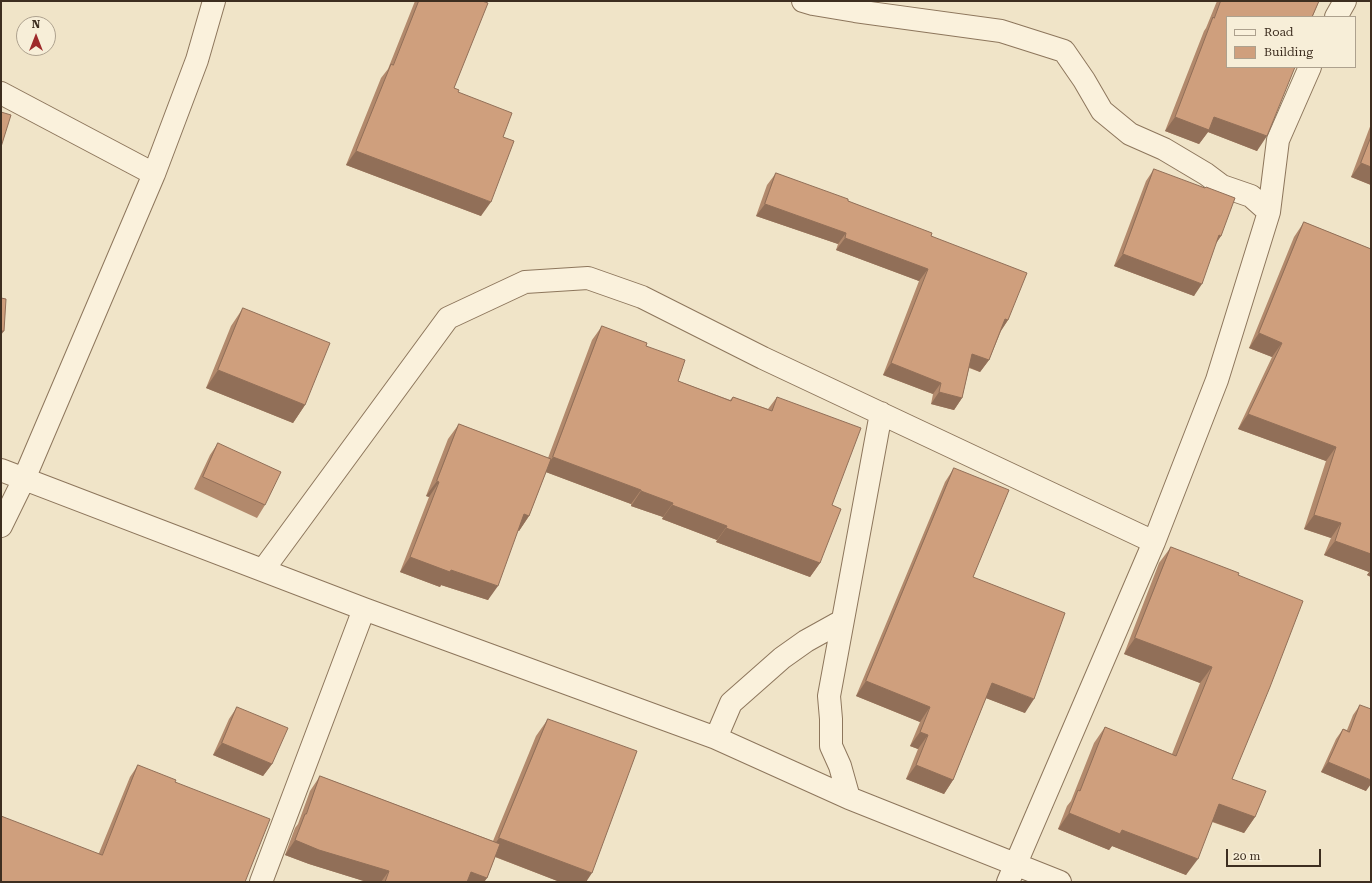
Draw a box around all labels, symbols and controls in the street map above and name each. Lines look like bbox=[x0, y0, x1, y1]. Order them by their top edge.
north arrow bbox=[16, 16, 56, 56]
legend bbox=[1226, 16, 1356, 68]
text: N bbox=[32, 18, 40, 31]
text: Road bbox=[1264, 25, 1293, 39]
text: Building bbox=[1264, 45, 1313, 59]
scale bar bbox=[1228, 841, 1323, 867]
text: 20 m bbox=[1233, 849, 1260, 863]

